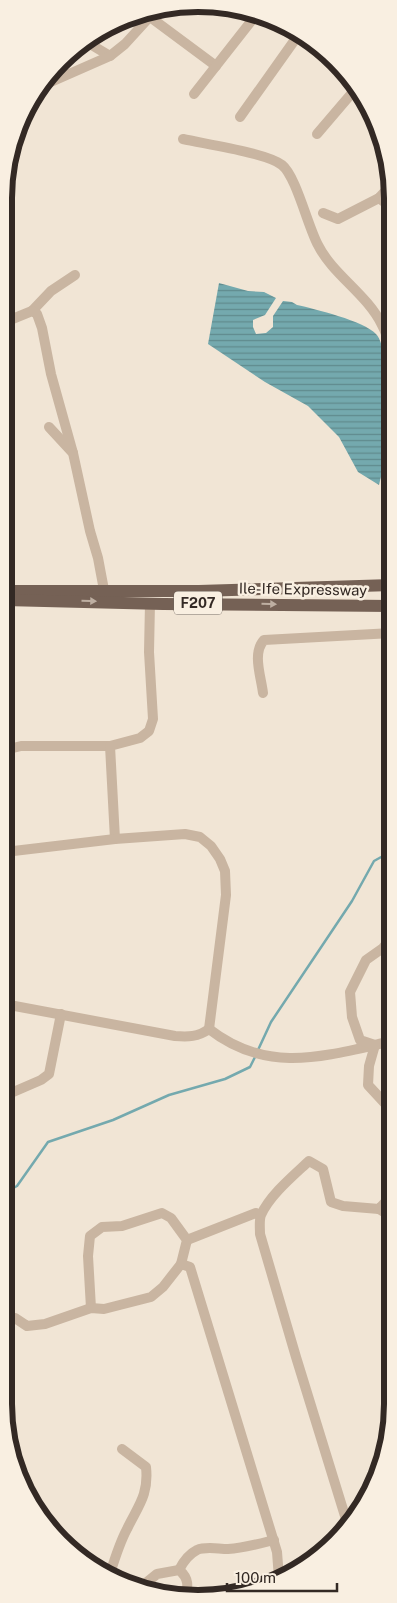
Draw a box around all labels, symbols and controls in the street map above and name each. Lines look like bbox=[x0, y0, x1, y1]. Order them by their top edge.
street label: Ile-Ife Expressway bbox=[239, 579, 367, 599]
road number: F207 bbox=[174, 592, 222, 614]
one-way arrow bbox=[81, 597, 97, 605]
one-way arrow bbox=[261, 600, 277, 608]
scale bar bbox=[227, 1560, 337, 1592]
text: 100 m bbox=[235, 1569, 276, 1586]

